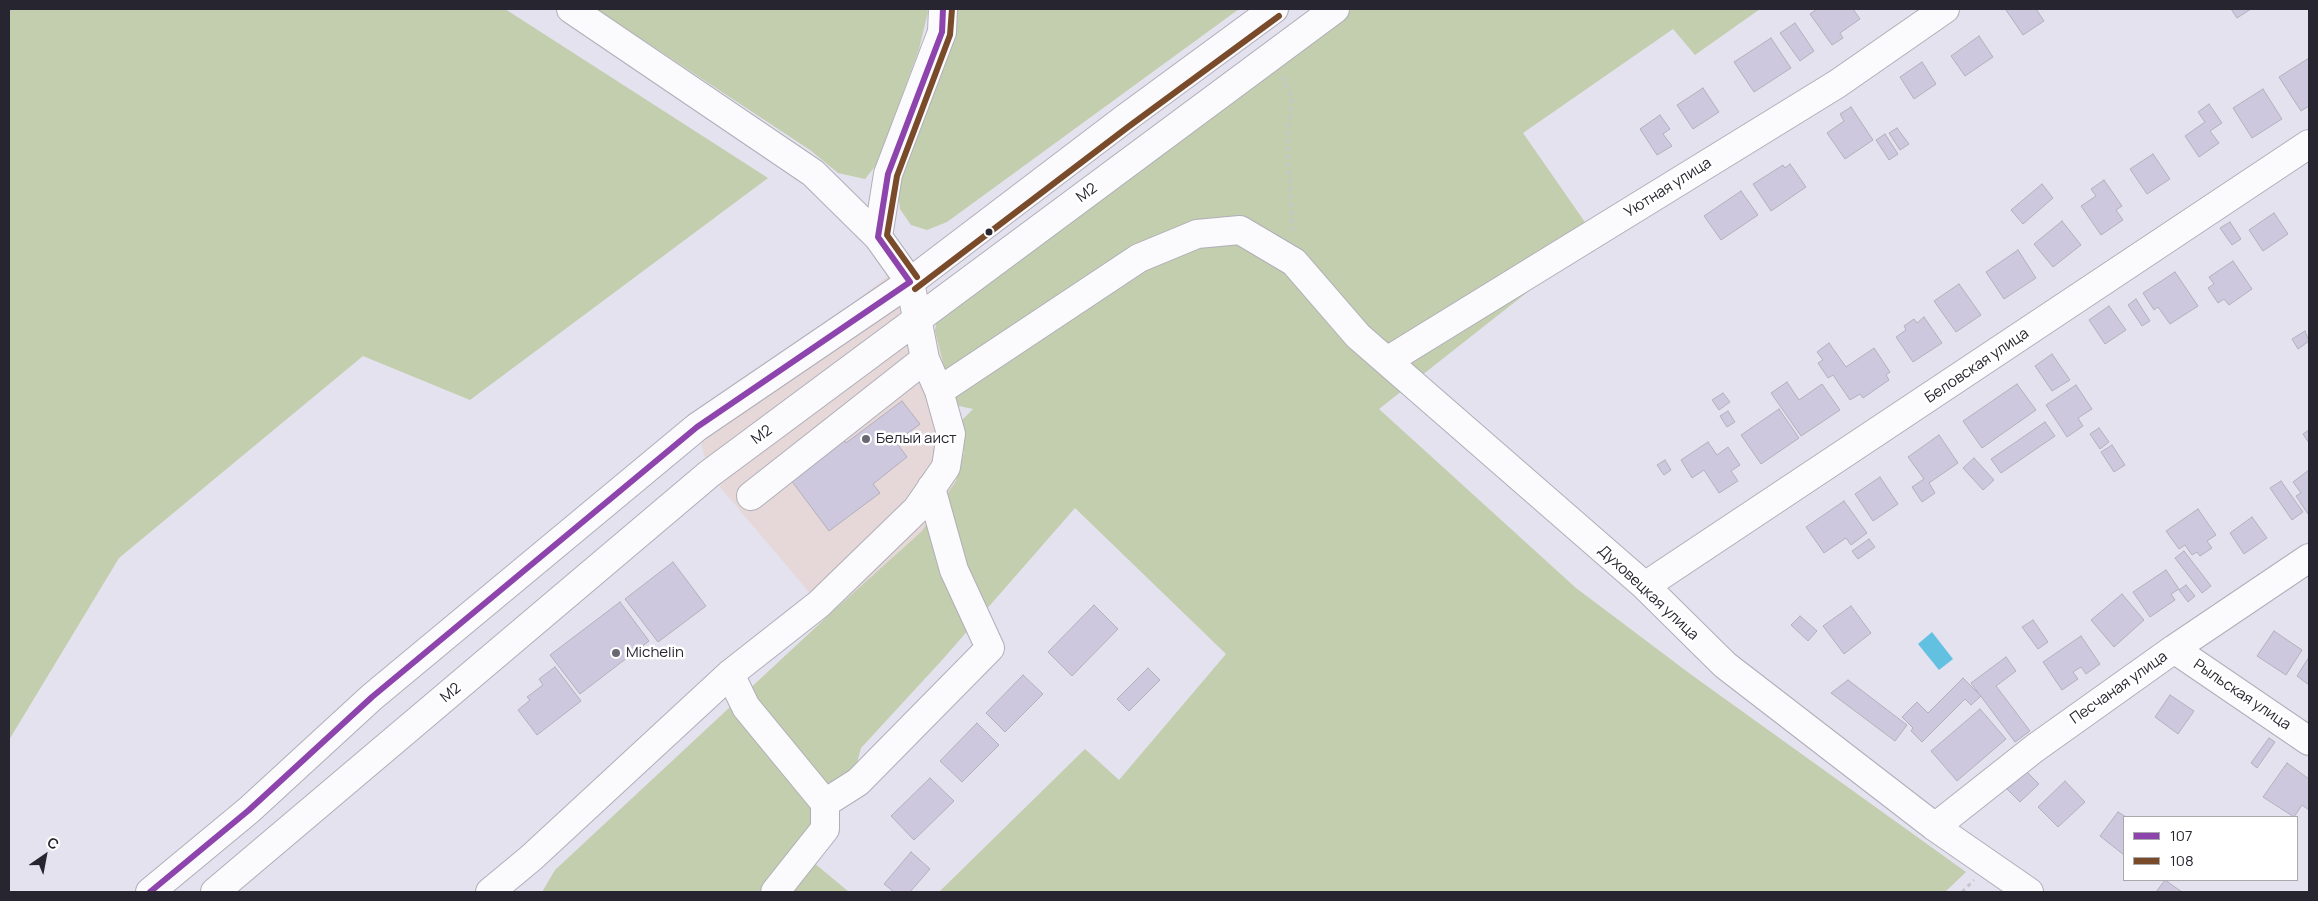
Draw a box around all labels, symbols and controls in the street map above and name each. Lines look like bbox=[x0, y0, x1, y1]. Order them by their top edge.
street label: Уютная улица bbox=[1621, 154, 1715, 222]
street label: М2 bbox=[1073, 179, 1101, 207]
unlabelled marker bbox=[984, 227, 994, 237]
street label: Беловская улица bbox=[1922, 325, 2032, 407]
street label: М2 bbox=[748, 421, 776, 449]
place label: Белый аист bbox=[876, 430, 957, 448]
marker: Белый аист bbox=[860, 433, 872, 445]
street label: Духовецкая улица bbox=[1594, 542, 1702, 644]
place label: Michelin bbox=[626, 644, 684, 662]
marker: Michelin bbox=[610, 647, 622, 659]
street label: Песчаная улица bbox=[2067, 648, 2171, 728]
street label: Рыльская улица bbox=[2190, 656, 2294, 734]
street label: М2 bbox=[437, 679, 465, 707]
legend bbox=[2123, 816, 2298, 881]
text: 107 bbox=[2170, 825, 2193, 846]
north arrow bbox=[20, 831, 70, 881]
text: С bbox=[44, 832, 63, 854]
text: 108 bbox=[2170, 850, 2194, 871]

